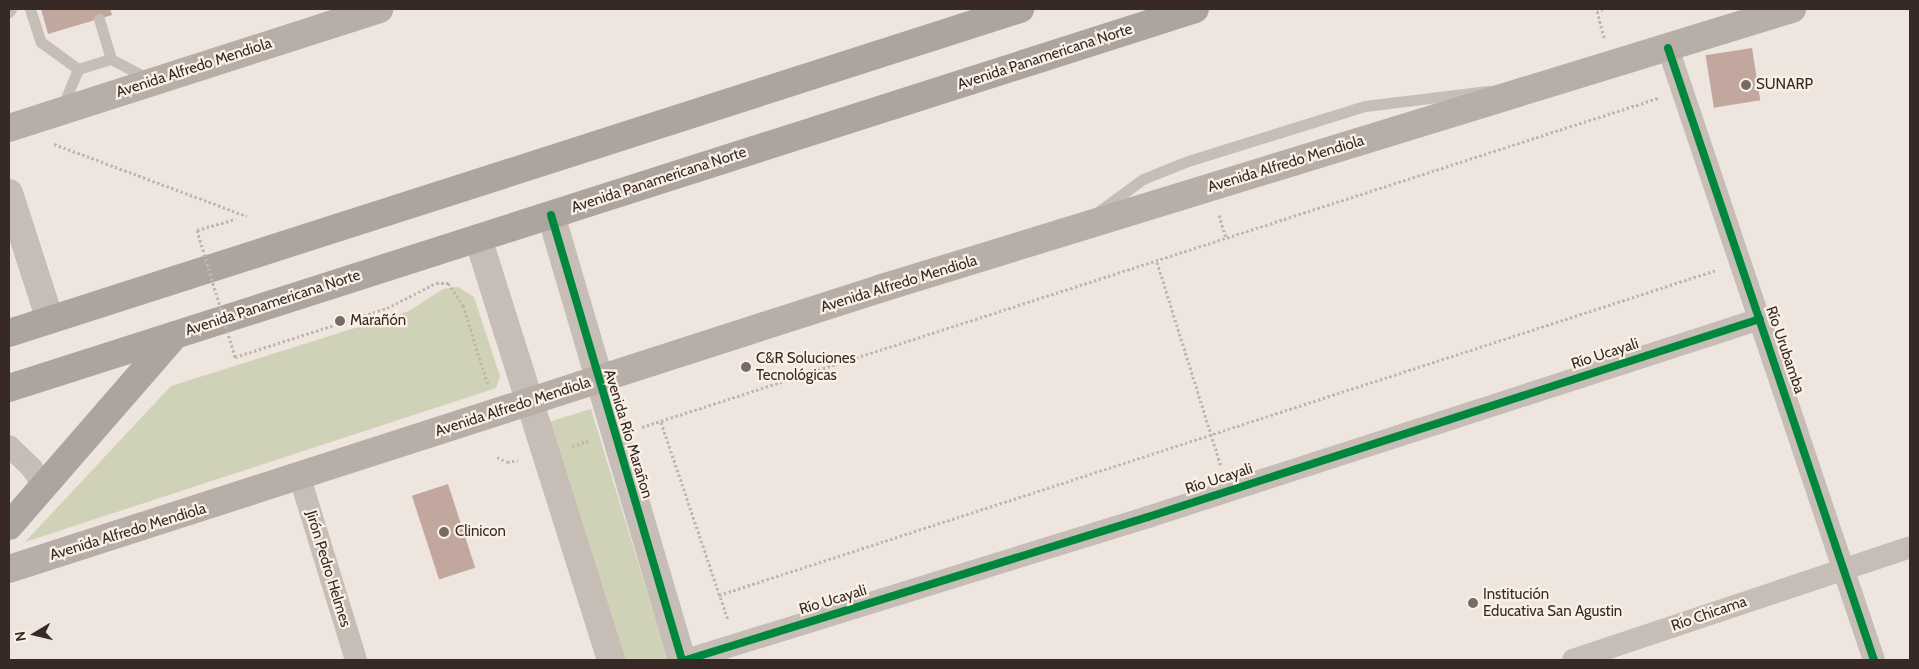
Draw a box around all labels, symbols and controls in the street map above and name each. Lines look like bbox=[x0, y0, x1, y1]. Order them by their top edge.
street label: Avenida Panamericana Norte bbox=[955, 20, 1135, 94]
street label: Avenida Alfredo Mendiola bbox=[114, 34, 274, 102]
place label: SUNARP bbox=[1756, 76, 1813, 94]
marker: SUNARP bbox=[1740, 79, 1752, 91]
street label: Avenida Alfredo Mendiola bbox=[1206, 132, 1366, 196]
street label: Avenida Panamericana Norte bbox=[569, 143, 749, 217]
street label: Avenida Alfredo Mendiola bbox=[819, 252, 979, 316]
street label: Avenida Panamericana Norte bbox=[183, 266, 363, 340]
street label: Río Urubamba bbox=[1762, 304, 1808, 396]
place label: Marañón bbox=[350, 312, 406, 330]
marker: Marañón bbox=[334, 315, 346, 327]
street label: Río Ucayali bbox=[1569, 335, 1641, 373]
place label: C&R Soluciones Tecnológicas bbox=[756, 349, 856, 384]
marker: C&R Soluciones Tecnológicas bbox=[740, 361, 752, 373]
street label: Avenida Río Marañon bbox=[600, 367, 656, 501]
street label: Avenida Alfredo Mendiola bbox=[433, 373, 593, 441]
street label: Río Ucayali bbox=[1183, 460, 1255, 498]
street label: Avenida Alfredo Mendiola bbox=[48, 500, 208, 564]
street label: Jirón Pedro Helmes bbox=[302, 509, 354, 629]
place label: Clinicon bbox=[455, 523, 506, 541]
marker: Clinicon bbox=[437, 525, 451, 539]
street label: Río Ucayali bbox=[797, 581, 869, 619]
place label: Institución Educativa San Agustin bbox=[1483, 585, 1622, 620]
street label: Río Chicama bbox=[1669, 593, 1749, 635]
marker: Institución Educativa San Agustin bbox=[1467, 597, 1479, 609]
north arrow bbox=[10, 609, 60, 659]
text: N bbox=[11, 630, 30, 643]

